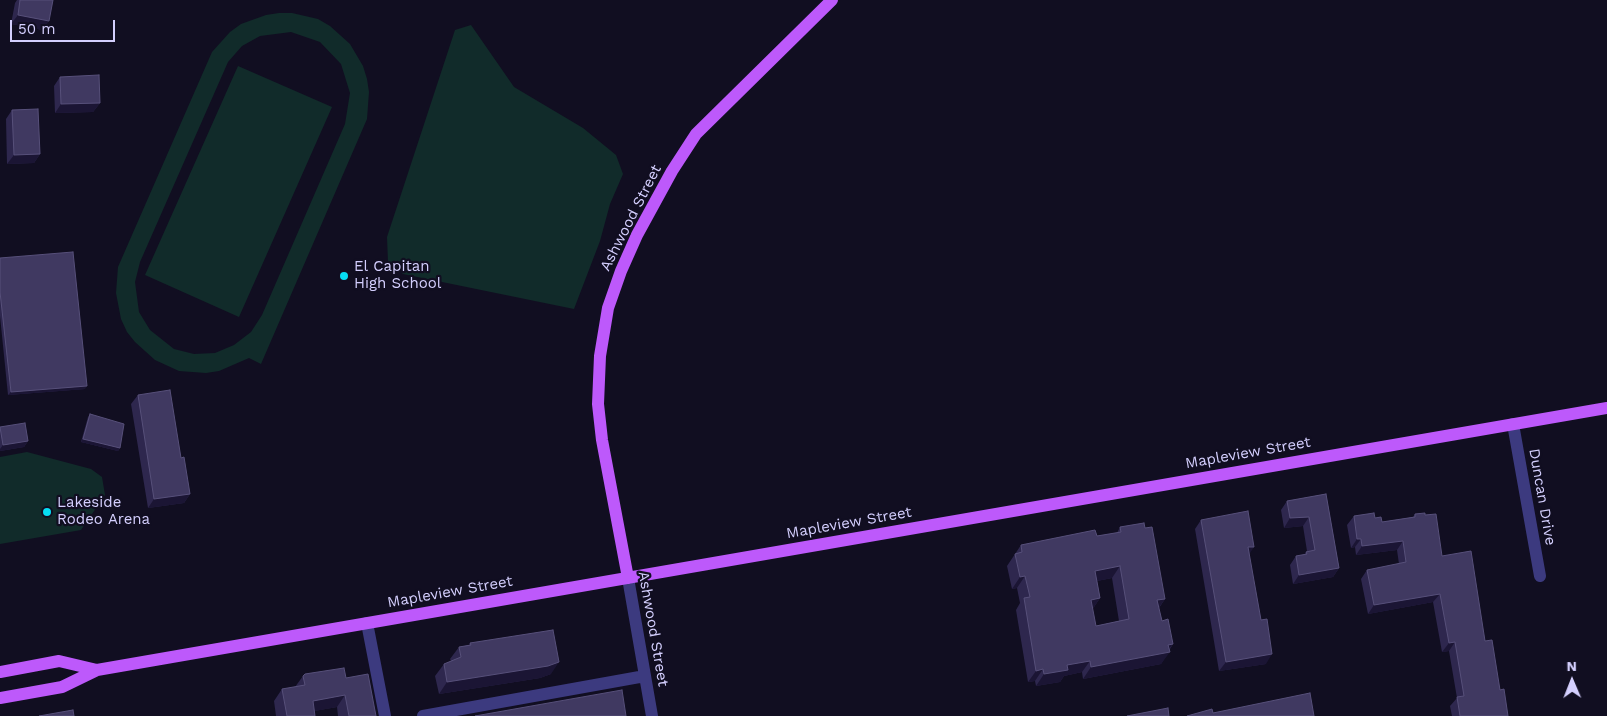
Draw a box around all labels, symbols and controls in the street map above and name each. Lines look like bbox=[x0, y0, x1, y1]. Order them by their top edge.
scale bar bbox=[12, 10, 118, 42]
text: 50 m bbox=[18, 20, 55, 38]
street label: Ashwood Street bbox=[596, 162, 666, 274]
place label: El Capitan High School bbox=[354, 258, 441, 293]
marker: El Capitan High School bbox=[338, 270, 350, 282]
street label: Mapleview Street bbox=[1184, 433, 1312, 473]
street label: Duncan Drive bbox=[1525, 447, 1559, 547]
place label: Lakeside Rodeo Arena bbox=[57, 494, 150, 529]
street label: Mapleview Street bbox=[785, 503, 913, 543]
marker: Lakeside Rodeo Arena bbox=[41, 506, 53, 518]
street label: Ashwood Street bbox=[634, 570, 672, 688]
street label: Mapleview Street bbox=[386, 572, 514, 612]
north arrow bbox=[1547, 656, 1597, 706]
text: N bbox=[1566, 658, 1577, 674]

